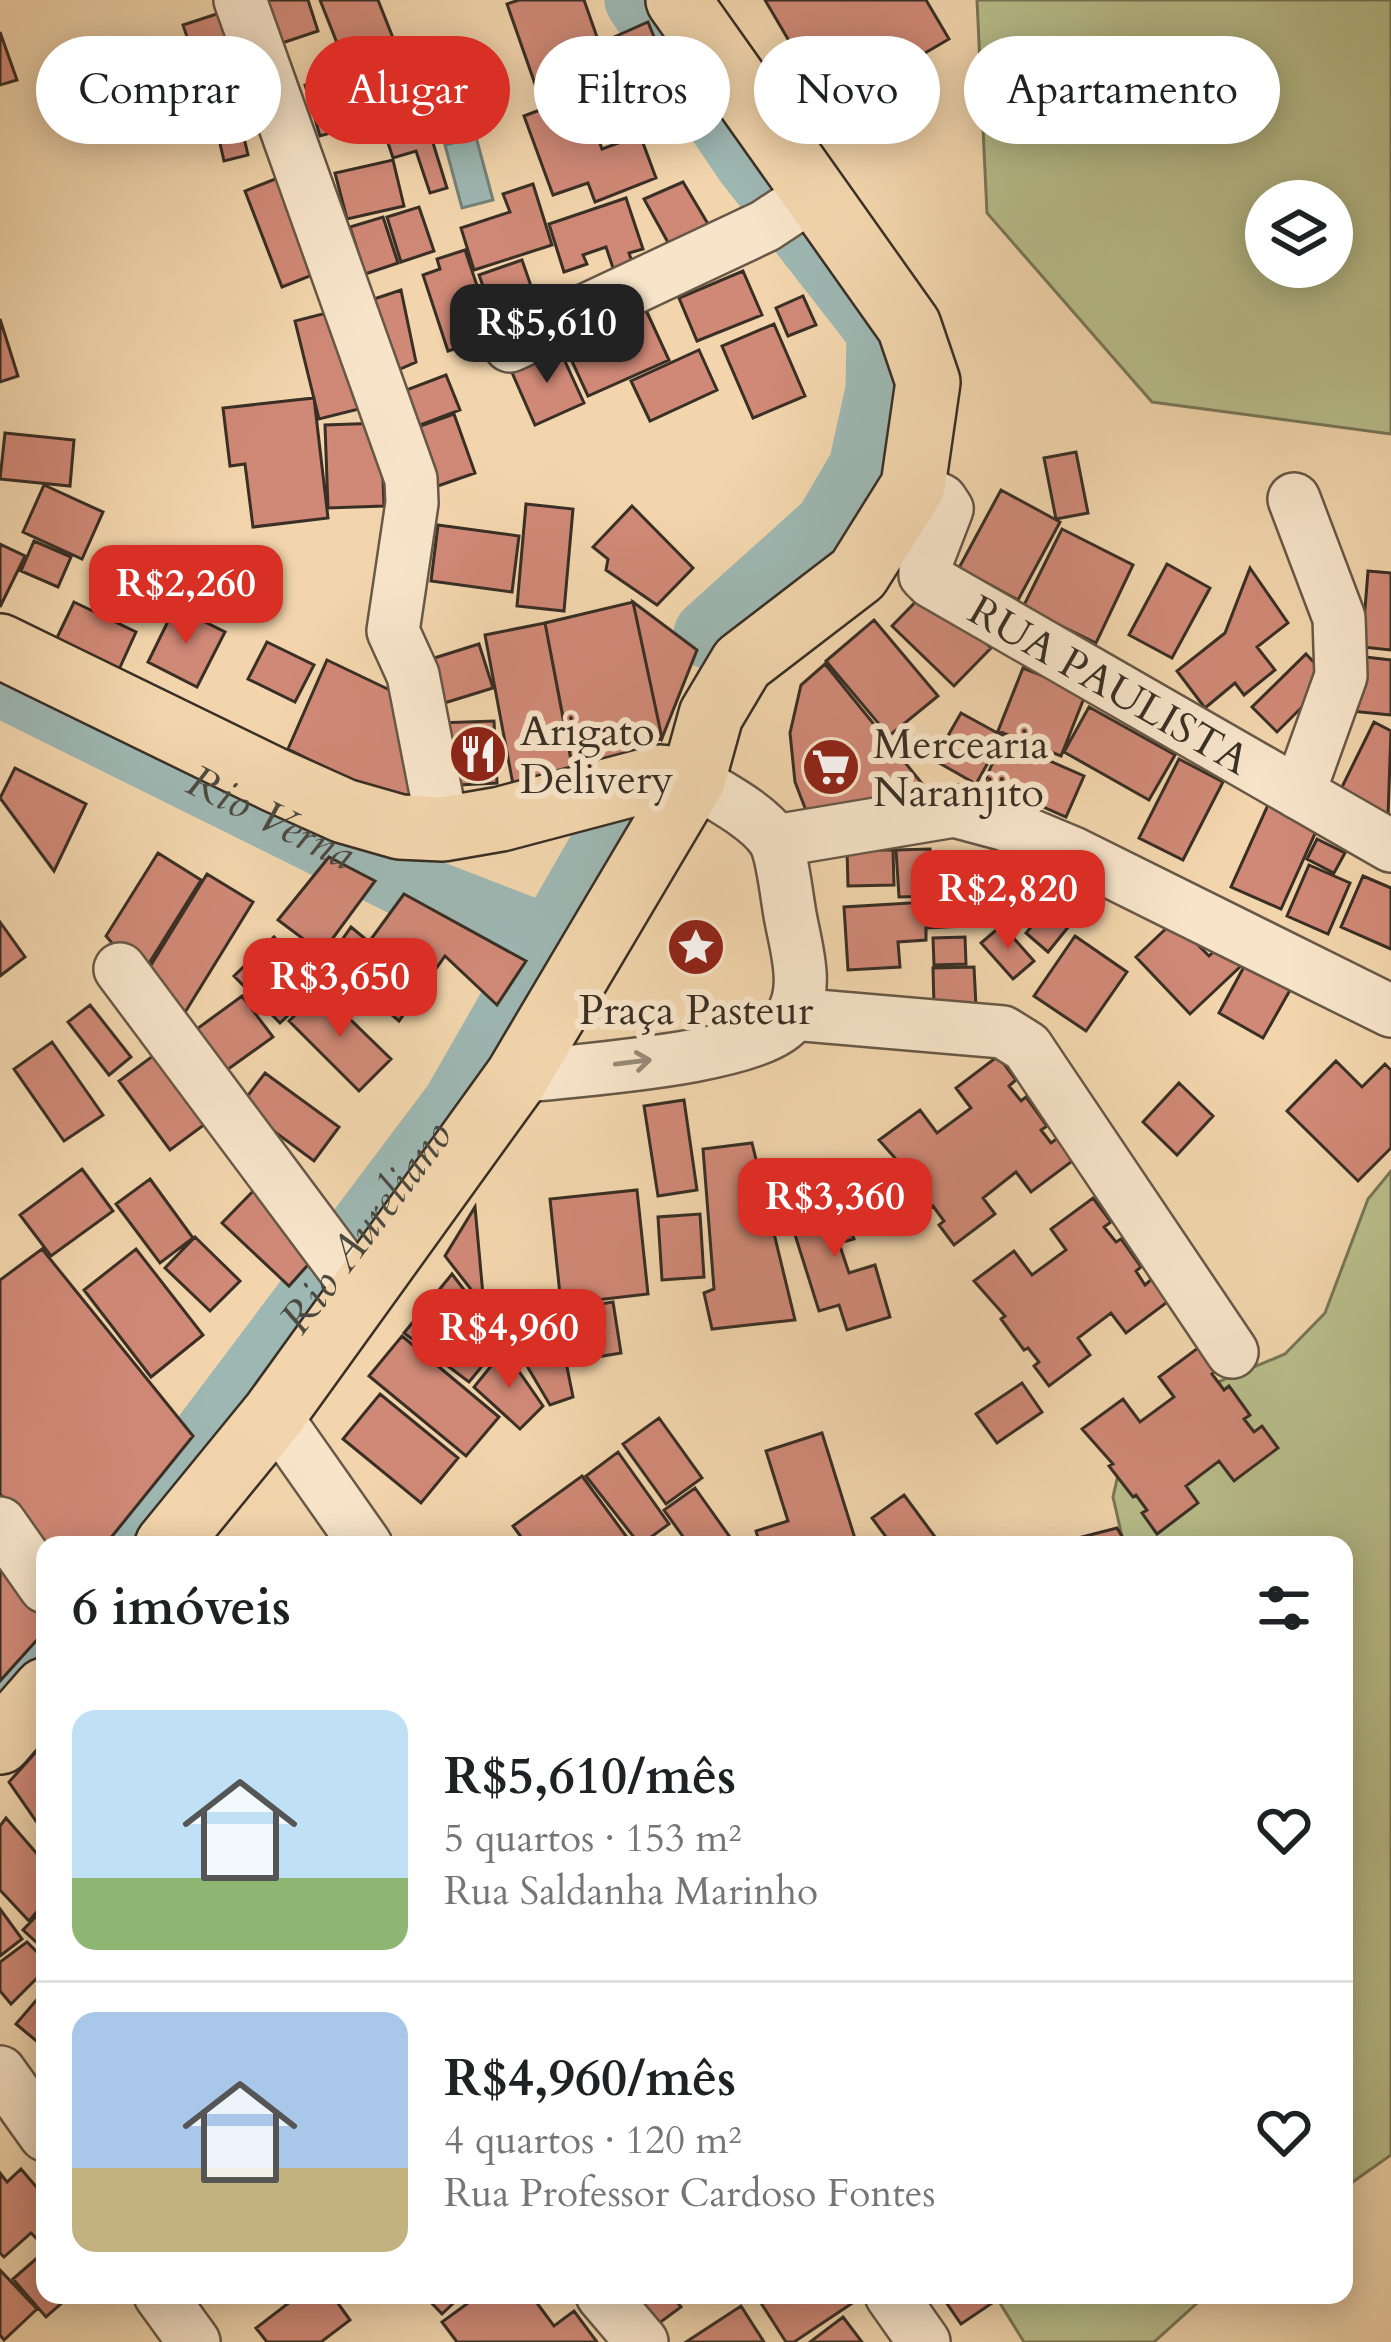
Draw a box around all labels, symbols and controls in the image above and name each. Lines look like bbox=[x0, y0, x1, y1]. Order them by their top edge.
chip: Comprar bbox=[36, 36, 281, 144]
chip: Alugar bbox=[305, 36, 510, 144]
chip: Filtros bbox=[534, 36, 730, 144]
chip: Novo bbox=[754, 36, 940, 144]
chip: Apartamento bbox=[964, 36, 1280, 144]
map controls bbox=[1245, 180, 1353, 288]
button: layers bbox=[1245, 180, 1353, 288]
pin: R$5,610 bbox=[436, 284, 658, 386]
text: R$5,610 bbox=[477, 296, 617, 349]
pin: R$2,260 bbox=[75, 545, 297, 647]
text: R$2,260 bbox=[116, 557, 256, 610]
street label: RUA PAULISTA bbox=[958, 582, 1260, 789]
place label: Arigato Delivery bbox=[520, 703, 674, 808]
place label: Mercearia Naranjito bbox=[873, 716, 1049, 821]
restaurant icon: Arigato Delivery bbox=[447, 723, 509, 785]
supermarket icon: Mercearia Naranjito bbox=[800, 736, 862, 798]
water label: Rio Verna bbox=[177, 751, 365, 885]
pin: R$2,820 bbox=[897, 850, 1119, 952]
text: R$2,820 bbox=[938, 862, 1078, 915]
place icon: Praça Pasteur bbox=[665, 916, 727, 978]
pin: R$3,650 bbox=[229, 938, 451, 1040]
text: R$3,650 bbox=[270, 950, 410, 1003]
place label: Praça Pasteur bbox=[579, 982, 814, 1039]
one-way arrow bbox=[613, 1051, 652, 1073]
water label: Rio Aureliano bbox=[266, 1108, 467, 1346]
pin: R$3,360 bbox=[724, 1158, 946, 1260]
text: R$3,360 bbox=[765, 1170, 905, 1223]
pin: R$4,960 bbox=[398, 1289, 620, 1391]
text: R$4,960 bbox=[439, 1301, 579, 1354]
text: 6 imóveis bbox=[72, 1573, 291, 1643]
icon: filters bbox=[1251, 1575, 1317, 1641]
text: R$5,610/mês bbox=[444, 1742, 736, 1812]
icon: home bbox=[168, 1758, 312, 1902]
icon: heart bbox=[1251, 1797, 1317, 1863]
text: 5 quartos · 153 m² bbox=[444, 1812, 742, 1865]
text: Rua Saldanha Marinho bbox=[444, 1865, 818, 1918]
text: R$4,960/mês bbox=[444, 2044, 736, 2114]
icon: home bbox=[168, 2060, 312, 2204]
icon: heart bbox=[1251, 2099, 1317, 2165]
text: 4 quartos · 120 m² bbox=[444, 2114, 742, 2167]
text: Rua Professor Cardoso Fontes bbox=[444, 2167, 935, 2220]

